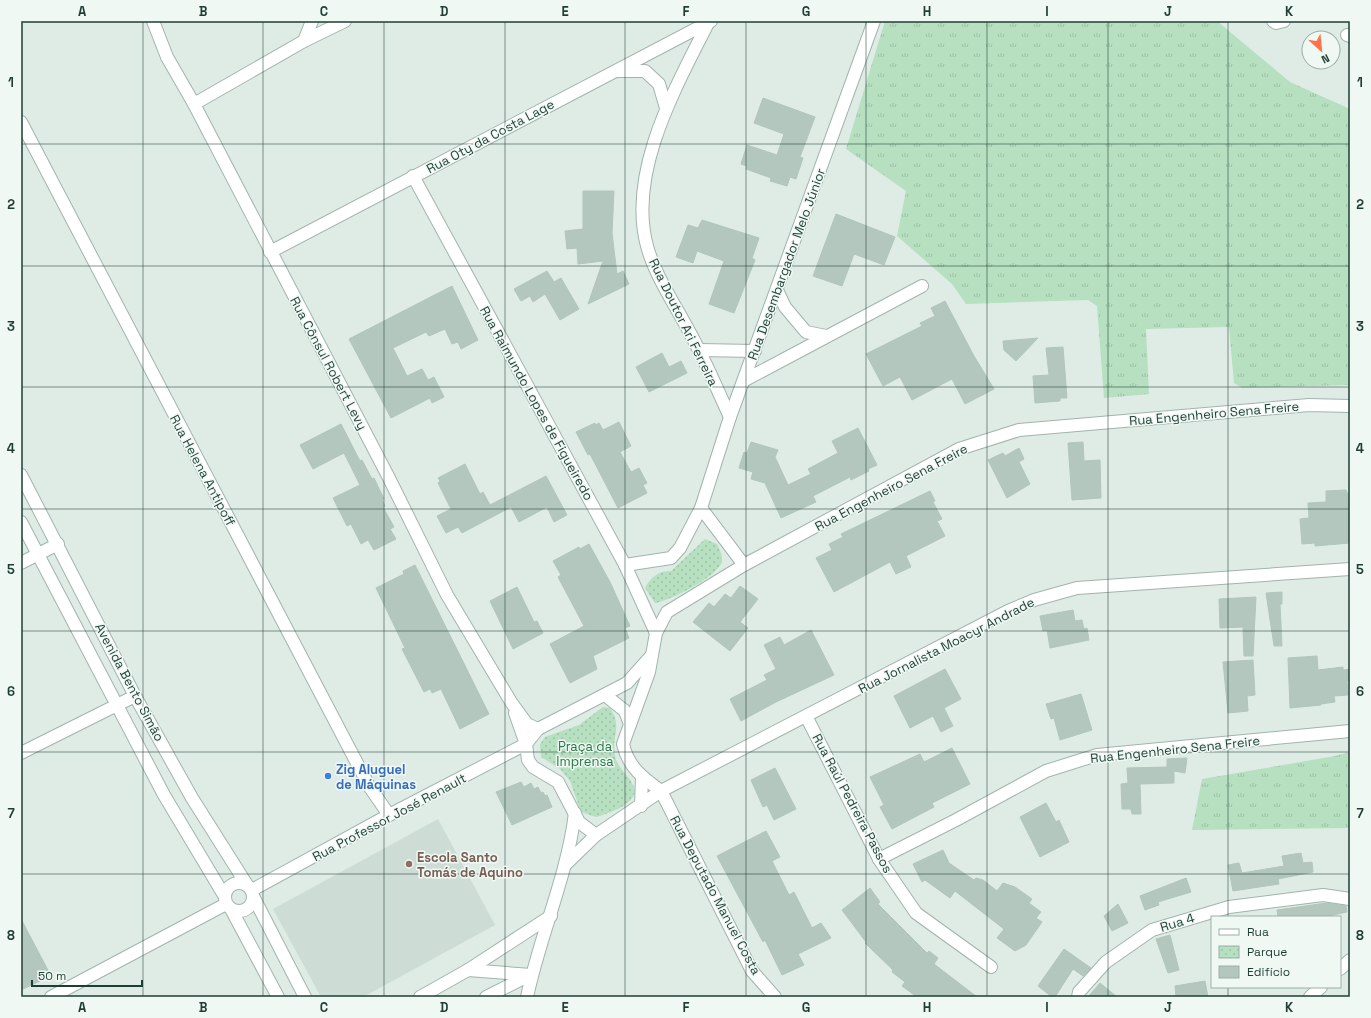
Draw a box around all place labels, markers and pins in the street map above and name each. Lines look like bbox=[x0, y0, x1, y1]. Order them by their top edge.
place label: Zig Aluguel de Máquinas bbox=[336, 761, 416, 793]
marker: Zig Aluguel de Máquinas bbox=[323, 771, 333, 781]
place label: Escola Santo Tomás de Aquino bbox=[417, 849, 523, 881]
marker: Escola Santo Tomás de Aquino bbox=[404, 859, 414, 869]

